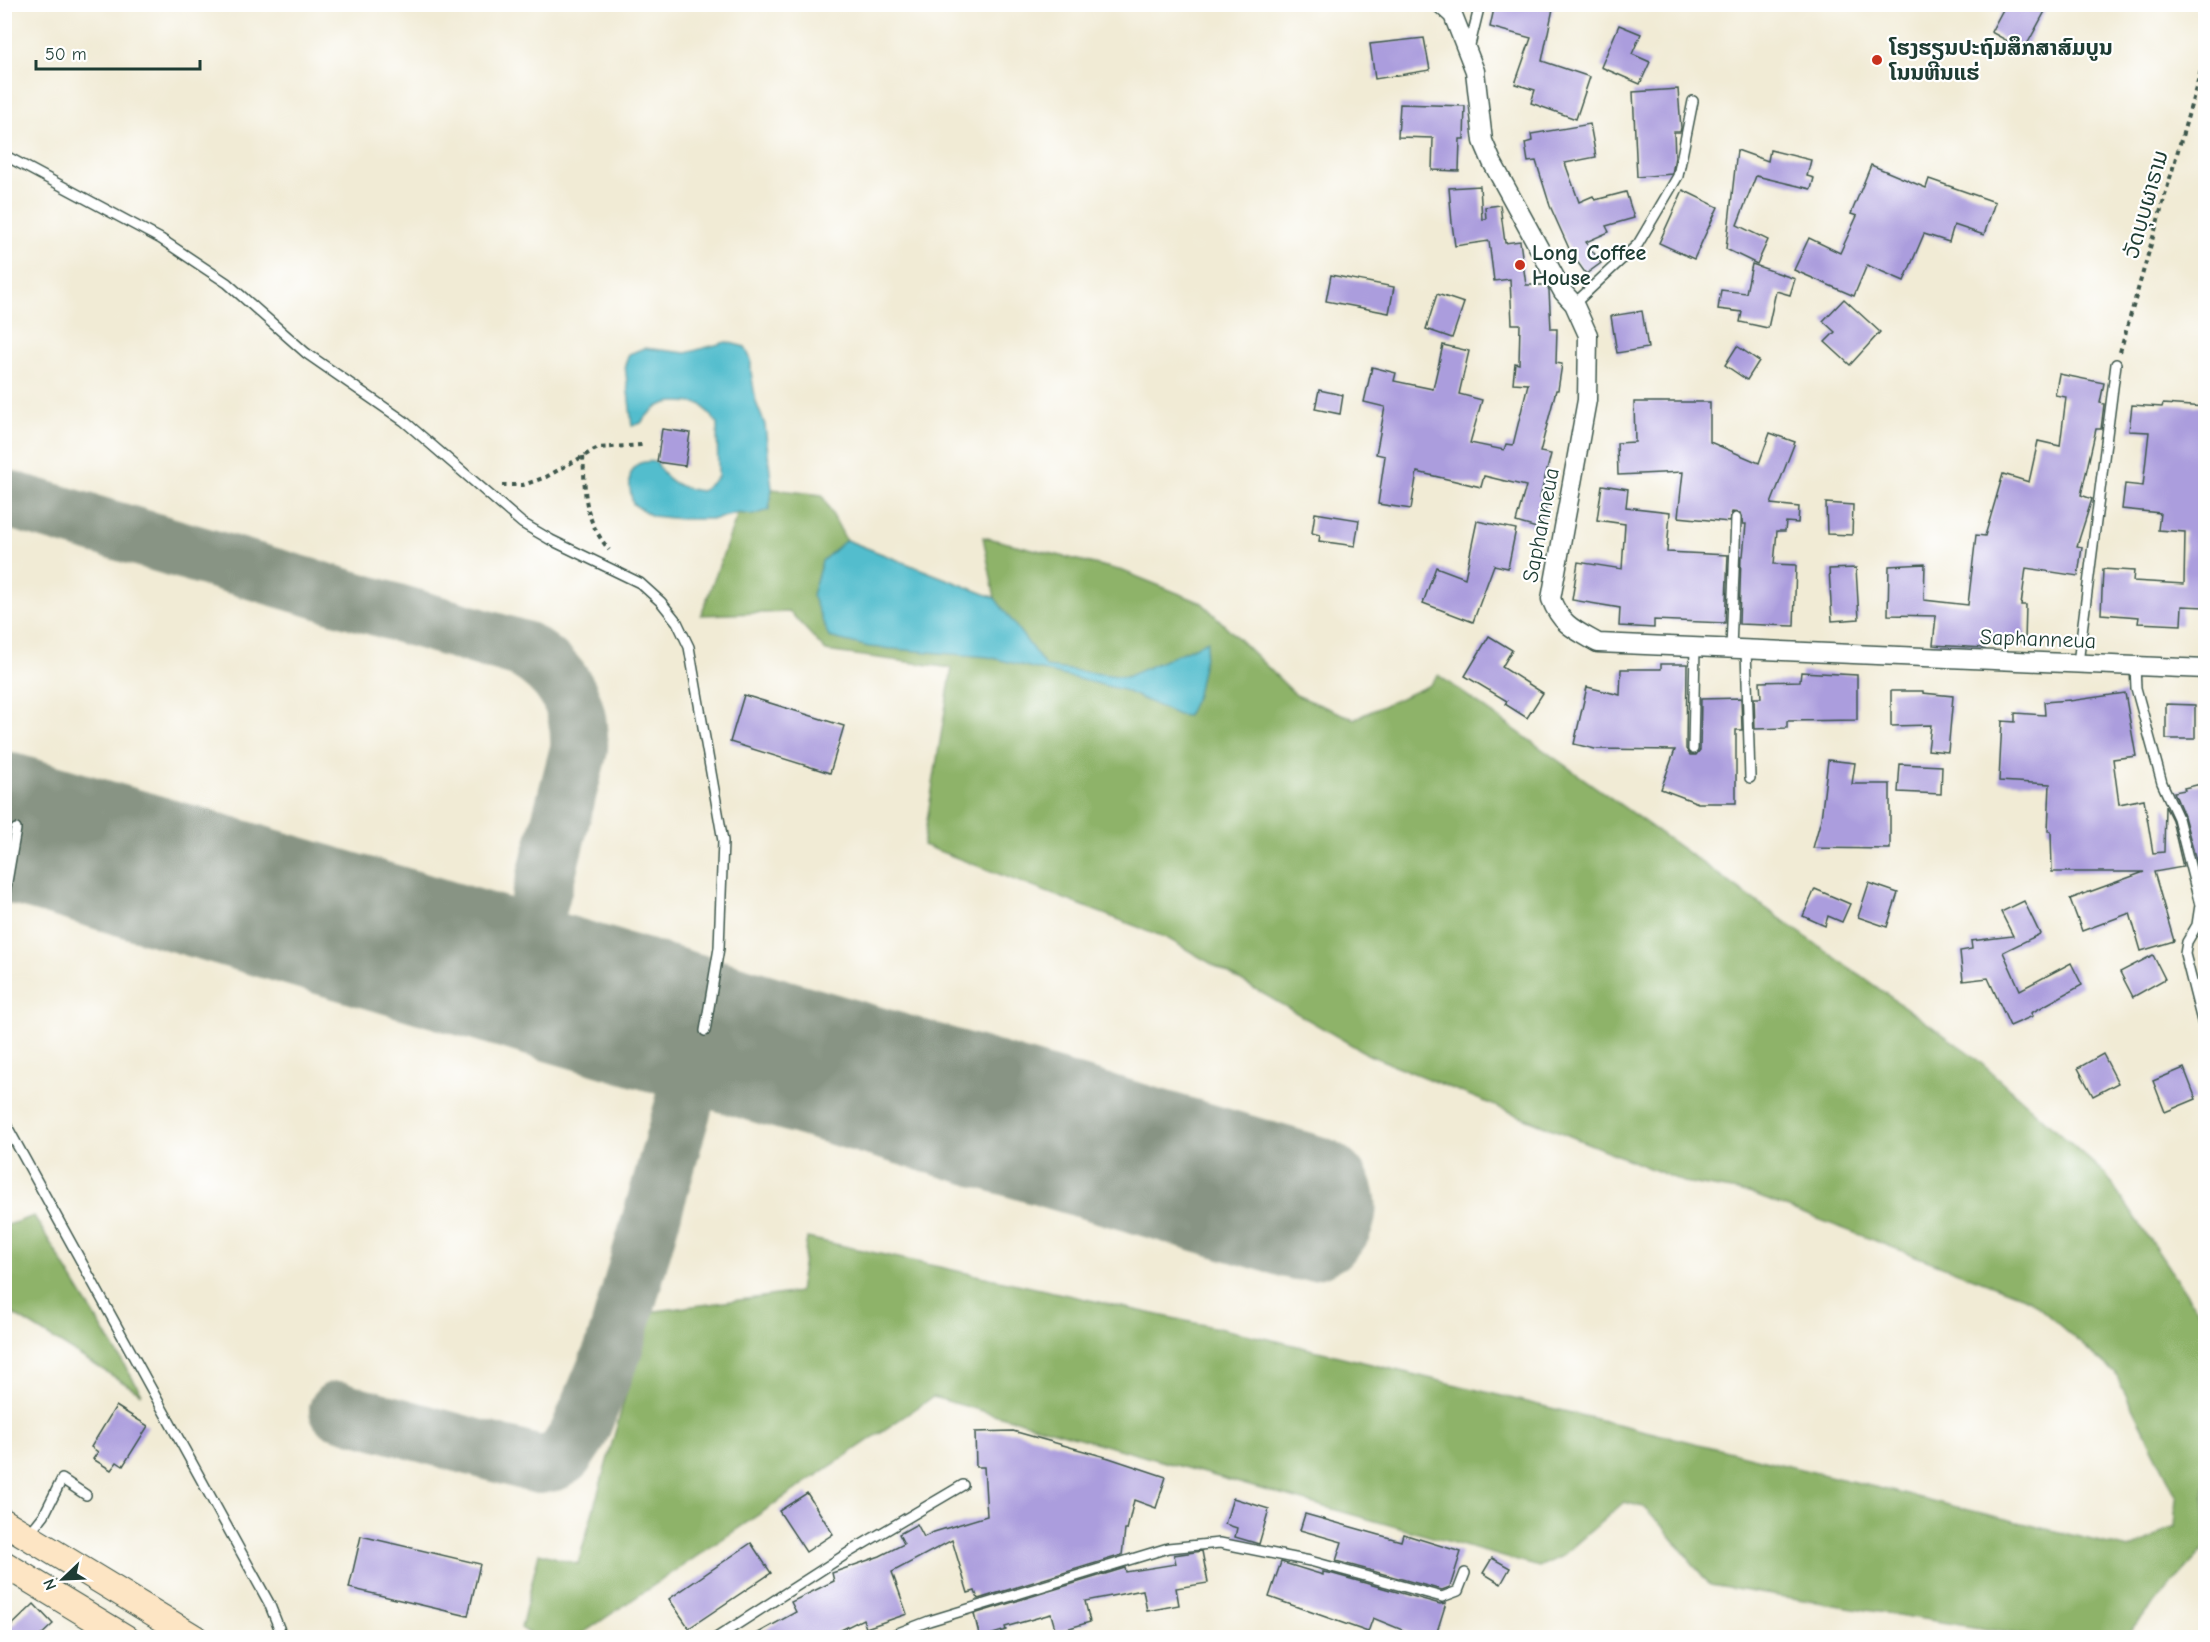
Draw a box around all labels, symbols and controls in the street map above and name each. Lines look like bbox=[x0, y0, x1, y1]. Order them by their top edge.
scale bar bbox=[36, 33, 200, 71]
place label: ໂຮງຮຽນປະຖົມສຶກສາສົມບູນ ໂນນຫີນແຮ່ bbox=[1888, 35, 2113, 86]
text: 50 m bbox=[45, 44, 87, 65]
marker: ໂຮງຮຽນປະຖົມສຶກສາສົມບູນ ໂນນຫີນແຮ່ bbox=[1870, 53, 1884, 67]
street label: ວັດບຸບຜາຣາມ bbox=[2118, 147, 2175, 262]
place label: Long Coffee House bbox=[1532, 240, 1646, 291]
marker: Long Coffee House bbox=[1513, 258, 1527, 272]
street label: Saphanneua bbox=[1517, 466, 1565, 585]
street label: Saphanneua bbox=[1979, 624, 2097, 654]
north arrow bbox=[33, 1549, 93, 1609]
text: N bbox=[40, 1576, 60, 1593]

